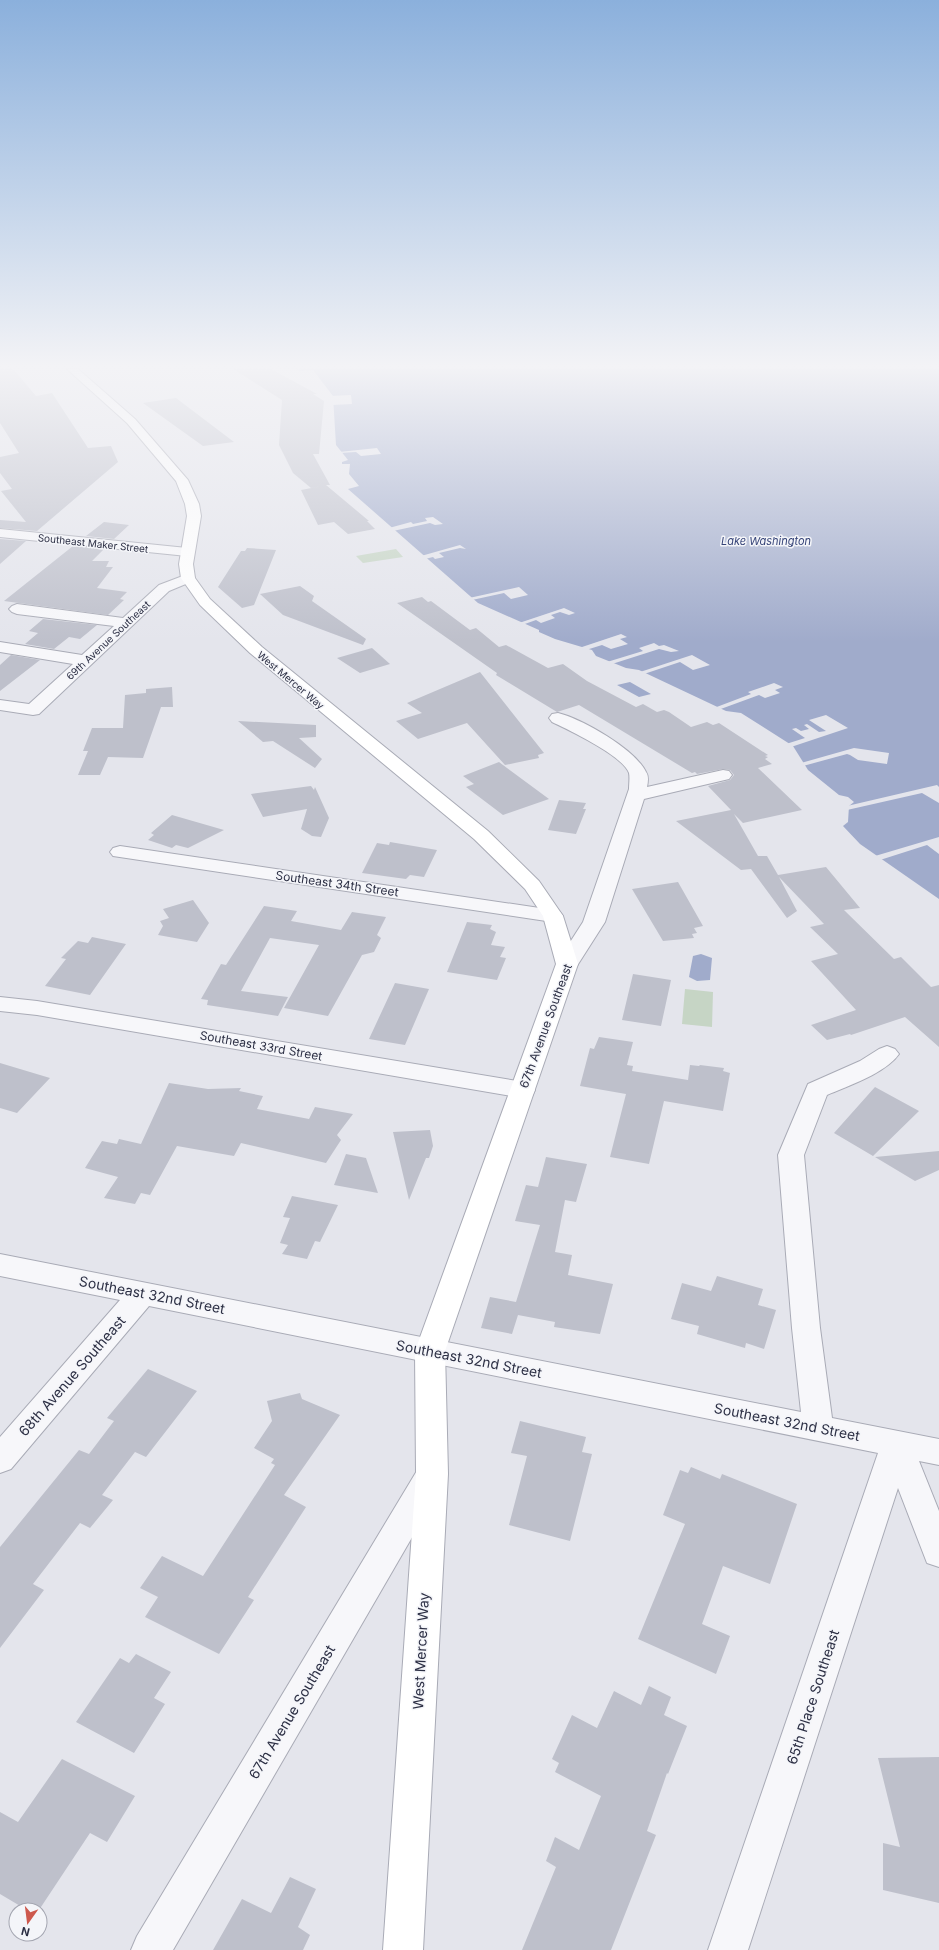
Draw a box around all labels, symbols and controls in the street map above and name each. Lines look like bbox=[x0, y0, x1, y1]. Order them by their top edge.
street label: Southeast Maker Street bbox=[37, 531, 150, 555]
water label: Lake Washington bbox=[721, 534, 812, 548]
street label: 69th Avenue Southeast bbox=[64, 598, 153, 682]
street label: West Mercer Way bbox=[255, 649, 327, 712]
street label: Southeast 34th Street bbox=[275, 867, 400, 900]
street label: 67th Avenue Southeast bbox=[516, 962, 575, 1090]
street label: Southeast 33rd Street bbox=[199, 1027, 324, 1064]
street label: Southeast 32nd Street bbox=[78, 1272, 227, 1317]
street label: 68th Avenue Southeast bbox=[15, 1312, 129, 1439]
street label: Southeast 32nd Street bbox=[395, 1336, 544, 1381]
street label: Southeast 32nd Street bbox=[713, 1399, 862, 1444]
street label: West Mercer Way bbox=[409, 1592, 432, 1710]
street label: 65th Place Southeast bbox=[783, 1627, 843, 1766]
street label: 67th Avenue Southeast bbox=[245, 1641, 339, 1782]
north arrow bbox=[8, 1902, 48, 1942]
text: N bbox=[20, 1924, 31, 1940]

